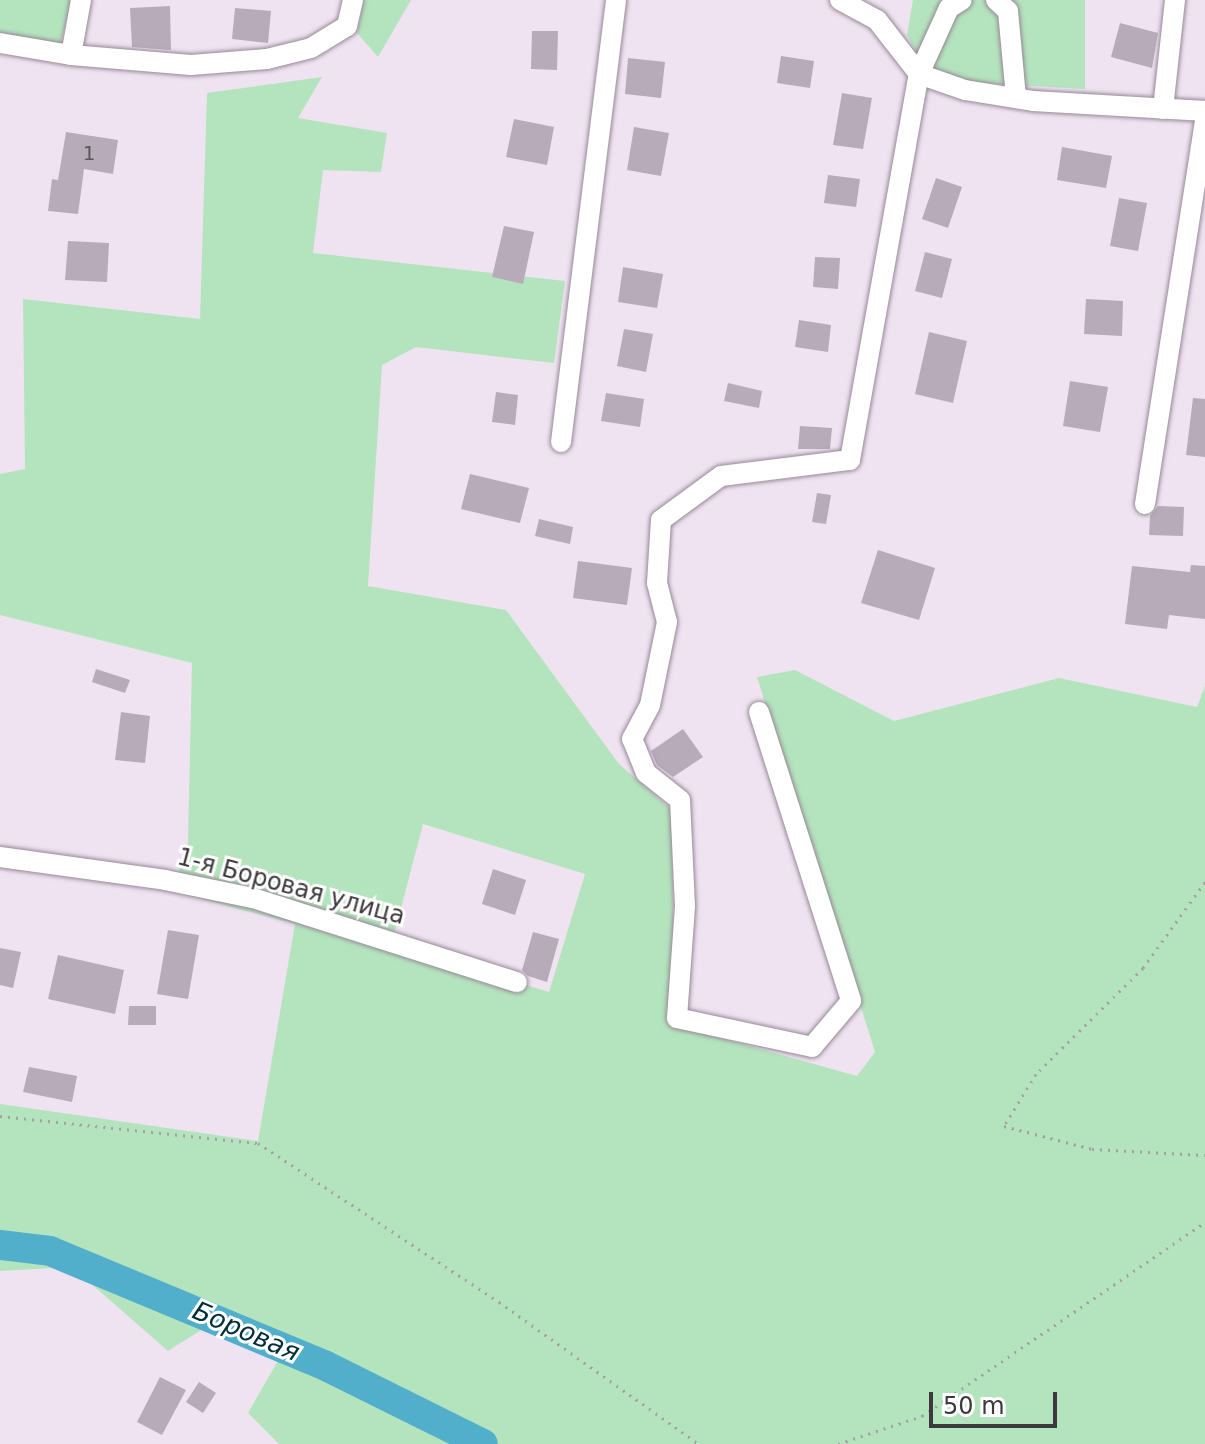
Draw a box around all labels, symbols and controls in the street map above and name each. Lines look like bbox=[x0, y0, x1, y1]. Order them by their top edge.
house number: 1 bbox=[83, 141, 95, 165]
street label: 1-я Боровая улица bbox=[174, 843, 408, 931]
water label: Боровая bbox=[188, 1296, 304, 1368]
scale bar bbox=[933, 1376, 1061, 1426]
text: 50 m bbox=[943, 1392, 1005, 1420]

